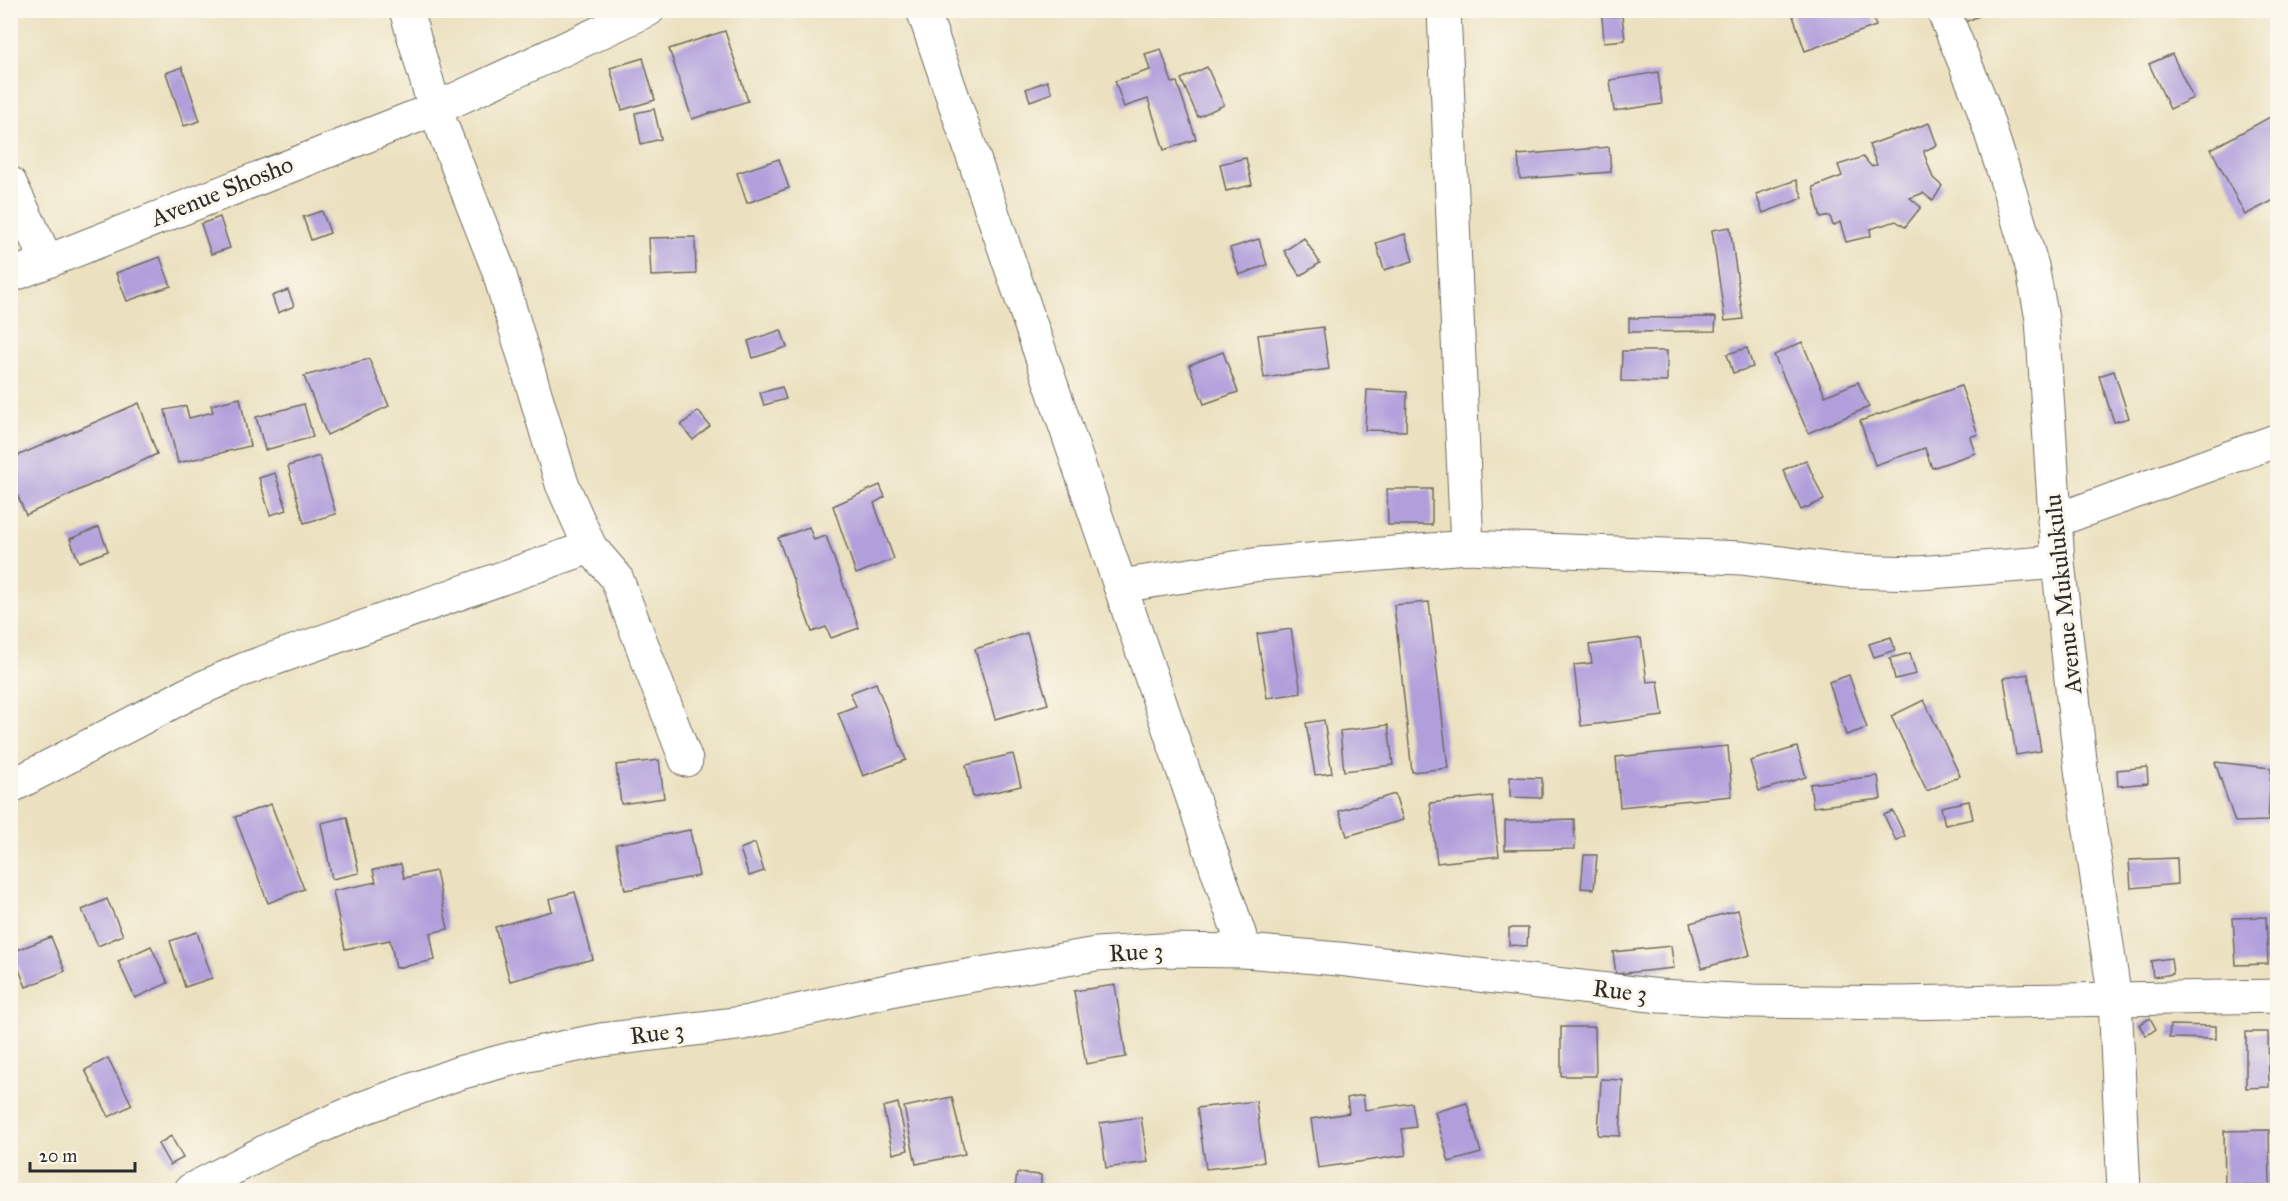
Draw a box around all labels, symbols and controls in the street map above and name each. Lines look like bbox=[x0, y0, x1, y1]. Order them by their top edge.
street label: Avenue Shosho bbox=[146, 149, 298, 234]
street label: Avenue Mukulukulu bbox=[2038, 492, 2089, 696]
street label: Rue 3 bbox=[1108, 936, 1164, 968]
street label: Rue 3 bbox=[1591, 973, 1649, 1009]
street label: Rue 3 bbox=[628, 1015, 686, 1051]
scale bar bbox=[30, 1135, 135, 1173]
text: 20 m bbox=[39, 1145, 77, 1167]

